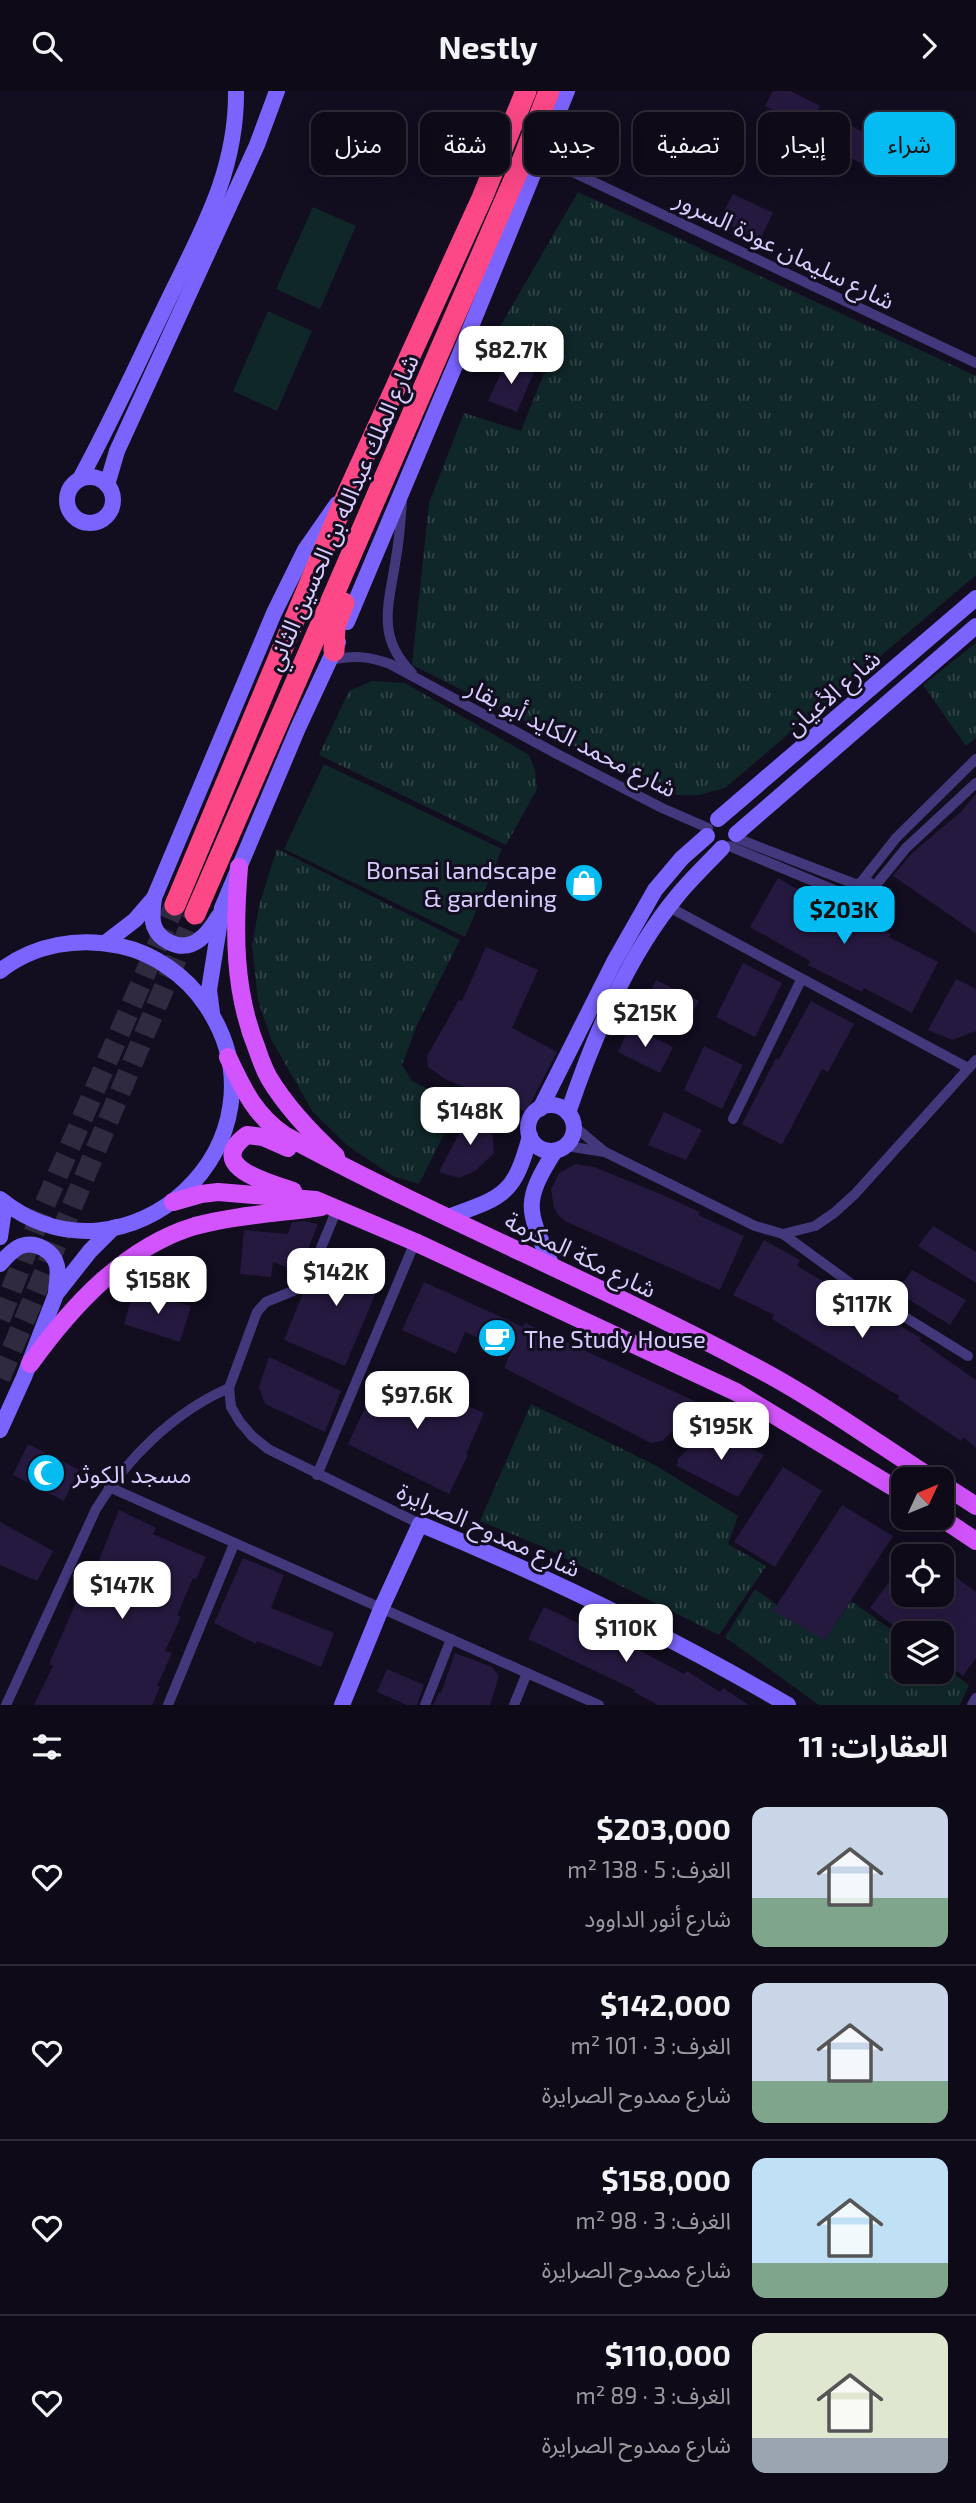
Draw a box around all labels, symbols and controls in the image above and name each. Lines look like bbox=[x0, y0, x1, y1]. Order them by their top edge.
icon: search bbox=[28, 27, 66, 65]
text: Nestly bbox=[438, 27, 538, 65]
icon: forward bbox=[910, 27, 948, 65]
chip: منزل bbox=[311, 112, 406, 175]
chip: شقة bbox=[420, 112, 510, 175]
chip: جديد bbox=[524, 112, 619, 175]
chip: تصفية bbox=[633, 112, 744, 175]
chip: إيجار bbox=[758, 112, 850, 175]
chip: شراء bbox=[864, 112, 955, 175]
street label: شارع سليمان عودة السرور bbox=[668, 183, 900, 318]
pin: $82.7K bbox=[454, 327, 568, 386]
text: $82.7K bbox=[475, 335, 547, 363]
street label: شارع الملك عبدالله بن الحسين الثاني bbox=[258, 350, 429, 677]
street label: شارع الأعيان bbox=[779, 643, 888, 744]
street label: شارع محمد الكايد أبو بقار bbox=[460, 671, 682, 806]
place label: Bonsai landscape & gardening bbox=[366, 855, 557, 912]
shop icon: Bonsai landscape & gardening bbox=[563, 862, 605, 904]
pin: $203K bbox=[795, 887, 893, 946]
text: $203K bbox=[810, 895, 878, 923]
pin: $215K bbox=[596, 989, 694, 1049]
text: $215K bbox=[613, 998, 677, 1026]
pin: $148K bbox=[421, 1087, 519, 1147]
text: $148K bbox=[437, 1096, 503, 1124]
street label: شارع مكة المكرمة bbox=[499, 1205, 661, 1307]
pin: $142K bbox=[287, 1249, 385, 1308]
pin: $158K bbox=[109, 1257, 207, 1316]
text: $142K bbox=[303, 1257, 369, 1285]
text: $158K bbox=[126, 1265, 190, 1293]
pin: $117K bbox=[813, 1281, 911, 1340]
text: $117K bbox=[832, 1289, 892, 1317]
cafe icon: The Study House bbox=[476, 1317, 518, 1359]
place label: The Study House bbox=[524, 1324, 706, 1353]
pin: $97.6K bbox=[360, 1371, 474, 1431]
text: $97.6K bbox=[381, 1380, 453, 1408]
pin: $195K bbox=[672, 1403, 770, 1462]
text: $195K bbox=[689, 1411, 753, 1439]
mosque icon: مسجد الكوثر bbox=[25, 1452, 67, 1494]
place label: مسجد الكوثر bbox=[72, 1459, 192, 1489]
north arrow bbox=[891, 1467, 954, 1529]
map controls bbox=[891, 1467, 954, 1684]
street label: شارع ممدوح الصرايرة bbox=[391, 1476, 585, 1586]
button: locate bbox=[891, 1544, 954, 1607]
pin: $147K bbox=[73, 1561, 171, 1621]
text: $147K bbox=[90, 1570, 154, 1598]
pin: $110K bbox=[577, 1605, 675, 1664]
text: $110K bbox=[595, 1613, 657, 1641]
button: layers bbox=[891, 1621, 954, 1684]
text: العقارات: 11 bbox=[798, 1727, 948, 1763]
icon: filters bbox=[28, 1728, 66, 1766]
text: $203,000 bbox=[596, 1810, 731, 1846]
icon: home bbox=[808, 1835, 892, 1919]
text: الغرف: 5 · 138 m² bbox=[567, 1855, 731, 1883]
icon: heart bbox=[28, 1858, 66, 1896]
text: شارع أنور الداوود bbox=[584, 1904, 731, 1932]
text: $142,000 bbox=[600, 1986, 731, 2022]
icon: home bbox=[808, 2011, 892, 2095]
text: الغرف: 3 · 101 m² bbox=[570, 2031, 731, 2059]
icon: heart bbox=[28, 2034, 66, 2072]
text: شارع ممدوح الصرايرة bbox=[542, 2080, 731, 2108]
text: $158,000 bbox=[601, 2161, 731, 2197]
icon: home bbox=[808, 2186, 892, 2270]
text: الغرف: 3 · 98 m² bbox=[576, 2206, 731, 2234]
icon: heart bbox=[28, 2209, 66, 2247]
text: شارع ممدوح الصرايرة bbox=[542, 2255, 731, 2283]
text: $110,000 bbox=[605, 2336, 731, 2372]
icon: home bbox=[808, 2361, 892, 2445]
text: الغرف: 3 · 89 m² bbox=[576, 2381, 731, 2409]
icon: heart bbox=[28, 2384, 66, 2422]
text: شارع ممدوح الصرايرة bbox=[542, 2430, 731, 2458]

